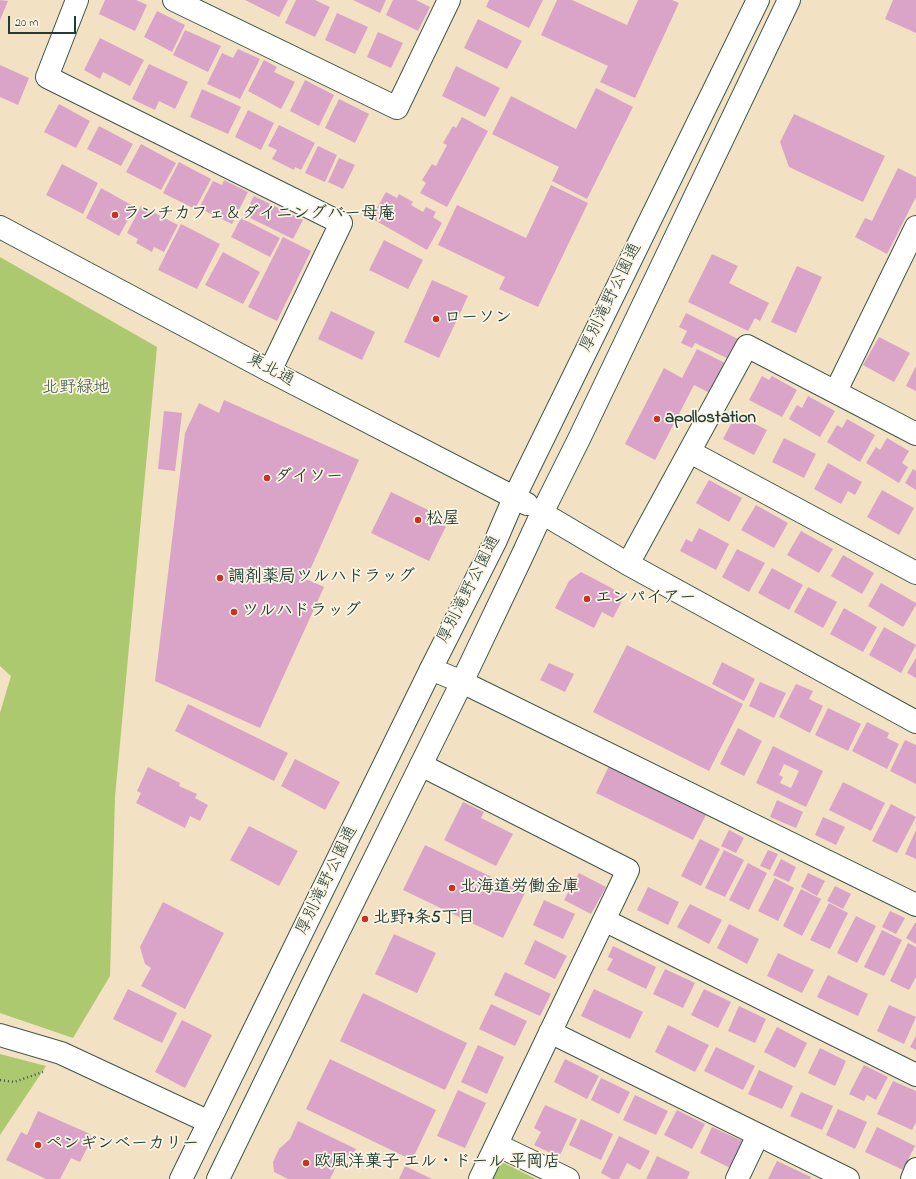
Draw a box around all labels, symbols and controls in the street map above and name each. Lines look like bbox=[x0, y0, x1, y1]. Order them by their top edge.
scale bar bbox=[10, 8, 78, 34]
text: 20 m bbox=[15, 14, 38, 32]
place label: ランチカフェ＆ダイニングバー母庵 bbox=[123, 205, 395, 225]
marker: ランチカフェ＆ダイニングバー母庵 bbox=[110, 210, 120, 220]
street label: 厚別滝野公園通 bbox=[577, 240, 647, 356]
place label: ローソン bbox=[444, 309, 512, 329]
marker: ローソン bbox=[431, 314, 441, 324]
street label: 東北通 bbox=[243, 350, 297, 392]
park label: 北野緑地 bbox=[42, 379, 110, 399]
place label: apollostation bbox=[665, 409, 756, 429]
marker: apollostation bbox=[652, 414, 662, 424]
place label: ダイソー bbox=[275, 468, 343, 488]
marker: ダイソー bbox=[262, 473, 272, 483]
place label: 松屋 bbox=[426, 510, 460, 530]
marker: 松屋 bbox=[413, 515, 423, 525]
street label: 厚別滝野公園通 bbox=[434, 532, 506, 648]
place label: 調剤薬局ツルハドラッグ bbox=[228, 568, 415, 588]
marker: 調剤薬局ツルハドラッグ bbox=[215, 573, 225, 583]
place label: エンパイアー bbox=[595, 589, 696, 609]
marker: エンパイアー bbox=[582, 594, 592, 604]
place label: ツルハドラッグ bbox=[242, 602, 361, 622]
marker: ツルハドラッグ bbox=[229, 607, 239, 617]
street label: 厚別滝野公園通 bbox=[293, 823, 363, 939]
place label: 北海道労働金庫 bbox=[460, 878, 579, 898]
marker: 北海道労働金庫 bbox=[447, 883, 457, 893]
place label: 北野7条5丁目 bbox=[373, 909, 475, 929]
marker: 北野7条5丁目 bbox=[360, 914, 370, 924]
place label: ペンギンベーカリー bbox=[46, 1135, 199, 1155]
marker: ペンギンベーカリー bbox=[33, 1140, 43, 1150]
place label: 欧風洋菓子 エル・ドール 平岡店 bbox=[314, 1153, 560, 1173]
marker: 欧風洋菓子 エル・ドール 平岡店 bbox=[301, 1158, 311, 1168]

